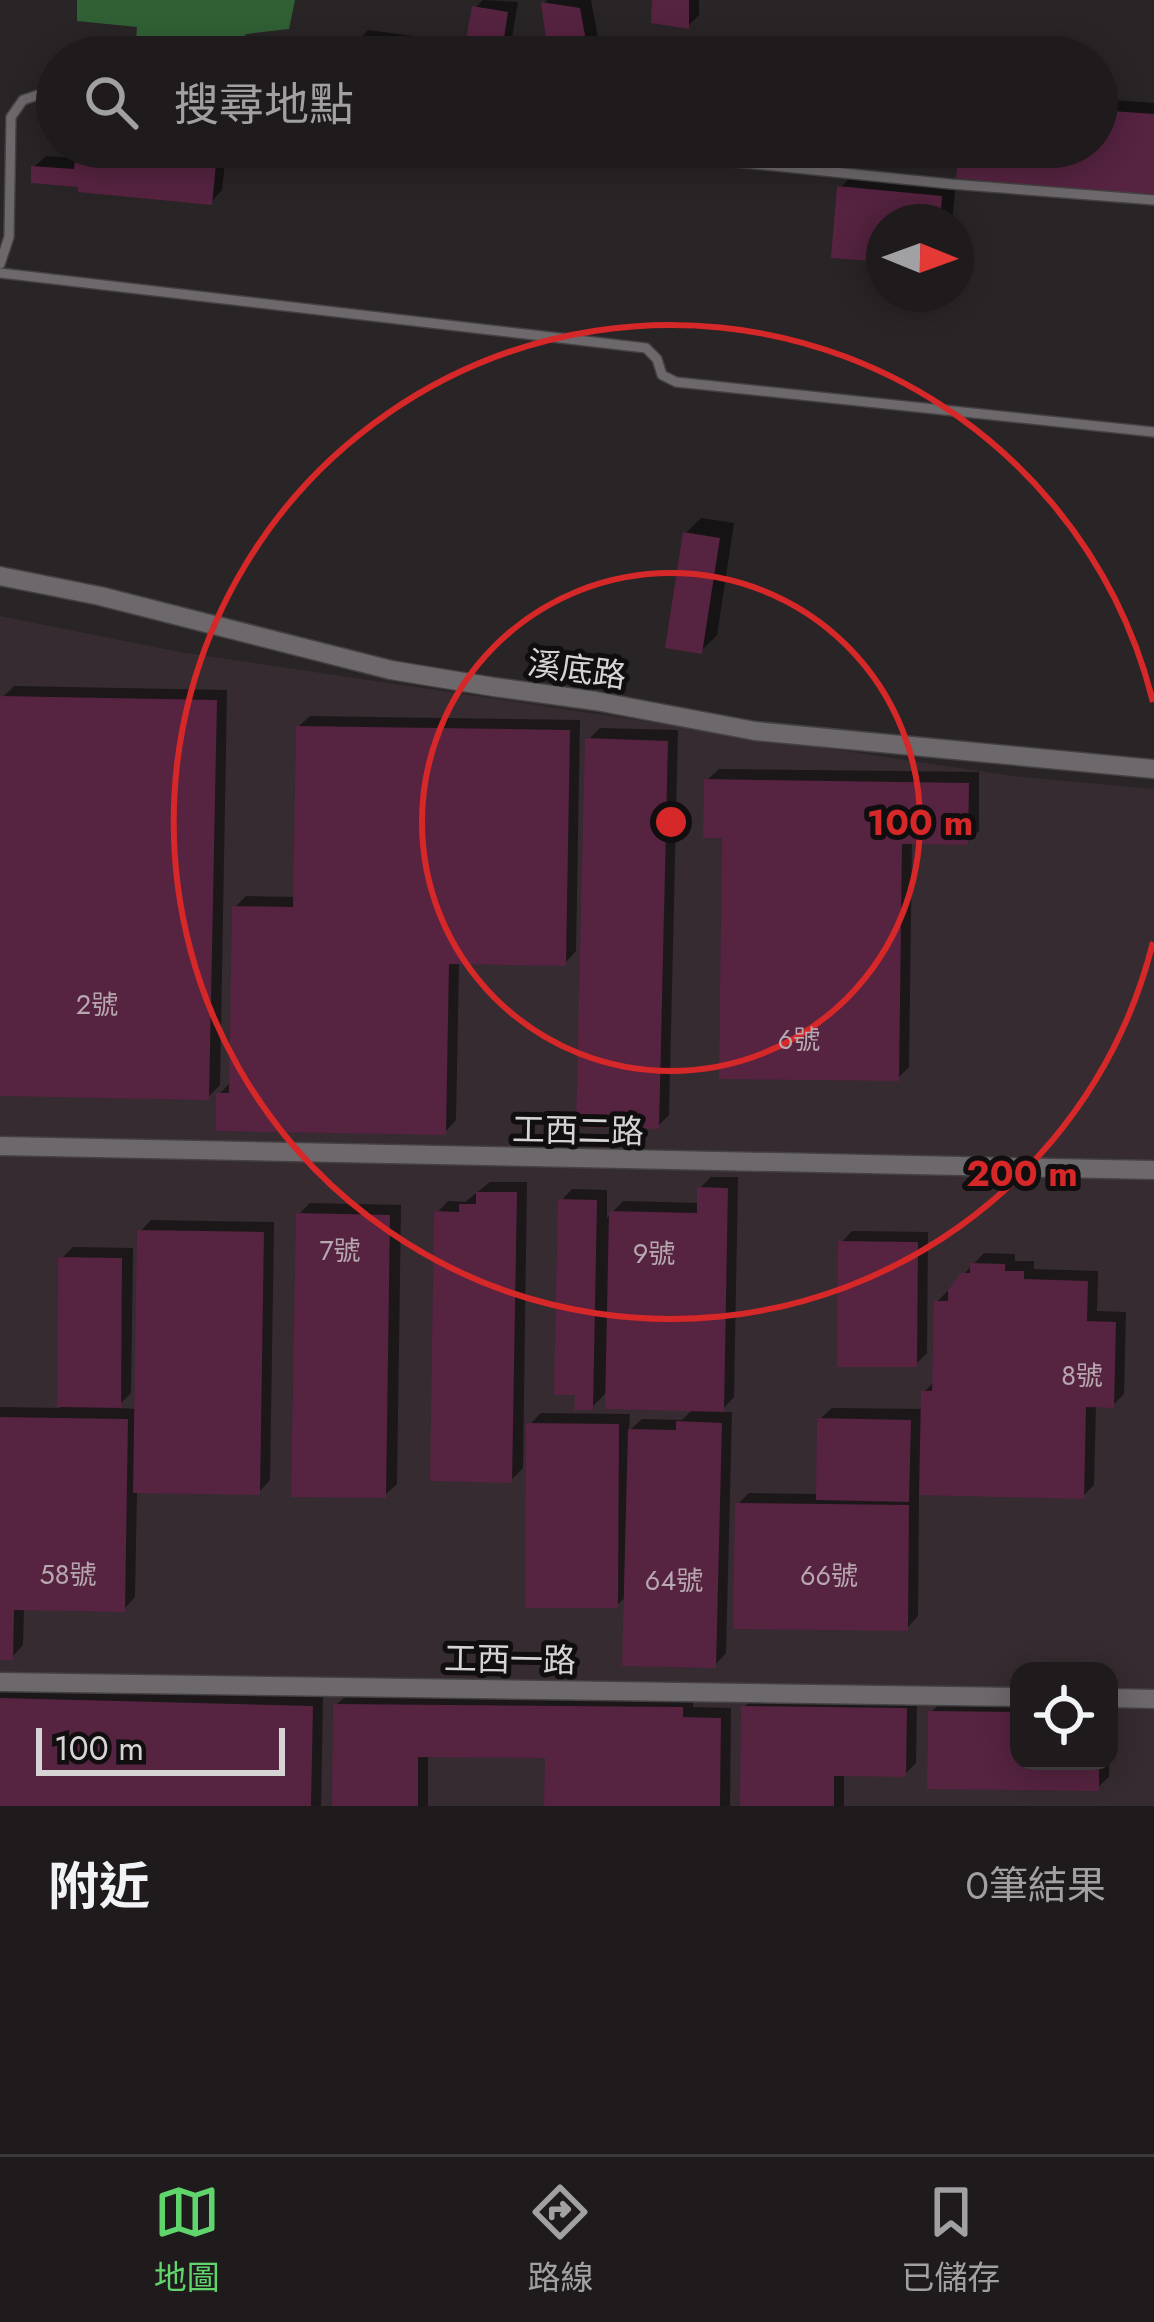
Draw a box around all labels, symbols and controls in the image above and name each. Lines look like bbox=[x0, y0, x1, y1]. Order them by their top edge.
search box bbox=[36, 36, 1118, 168]
icon: search bbox=[78, 69, 144, 135]
text: 搜尋地點 bbox=[174, 72, 354, 137]
north arrow bbox=[866, 204, 974, 312]
street label: 溪底路 bbox=[525, 639, 629, 700]
text: 100 m bbox=[867, 796, 973, 848]
centre of rings bbox=[650, 801, 692, 843]
house number: 2號 bbox=[76, 985, 118, 1024]
house number: 6號 bbox=[778, 1020, 820, 1059]
street label: 工西二路 bbox=[512, 1106, 644, 1155]
text: 200 m bbox=[966, 1147, 1078, 1199]
house number: 7號 bbox=[319, 1231, 361, 1270]
house number: 9號 bbox=[633, 1234, 675, 1273]
house number: 8號 bbox=[1061, 1356, 1103, 1395]
house number: 58號 bbox=[40, 1555, 96, 1594]
house number: 66號 bbox=[800, 1556, 858, 1595]
house number: 64號 bbox=[645, 1561, 703, 1600]
street label: 工西一路 bbox=[444, 1635, 576, 1684]
map controls bbox=[1010, 1662, 1118, 1770]
button: locate bbox=[1010, 1662, 1118, 1770]
scale bar bbox=[36, 1722, 285, 1775]
text: 100 m bbox=[54, 1725, 144, 1772]
text: 附近 bbox=[48, 1849, 150, 1923]
text: 0筆結果 bbox=[966, 1857, 1106, 1914]
tab: 地圖 bbox=[154, 2179, 220, 2301]
tab: 路線 bbox=[527, 2179, 593, 2301]
tab: 已儲存 bbox=[901, 2179, 1000, 2301]

